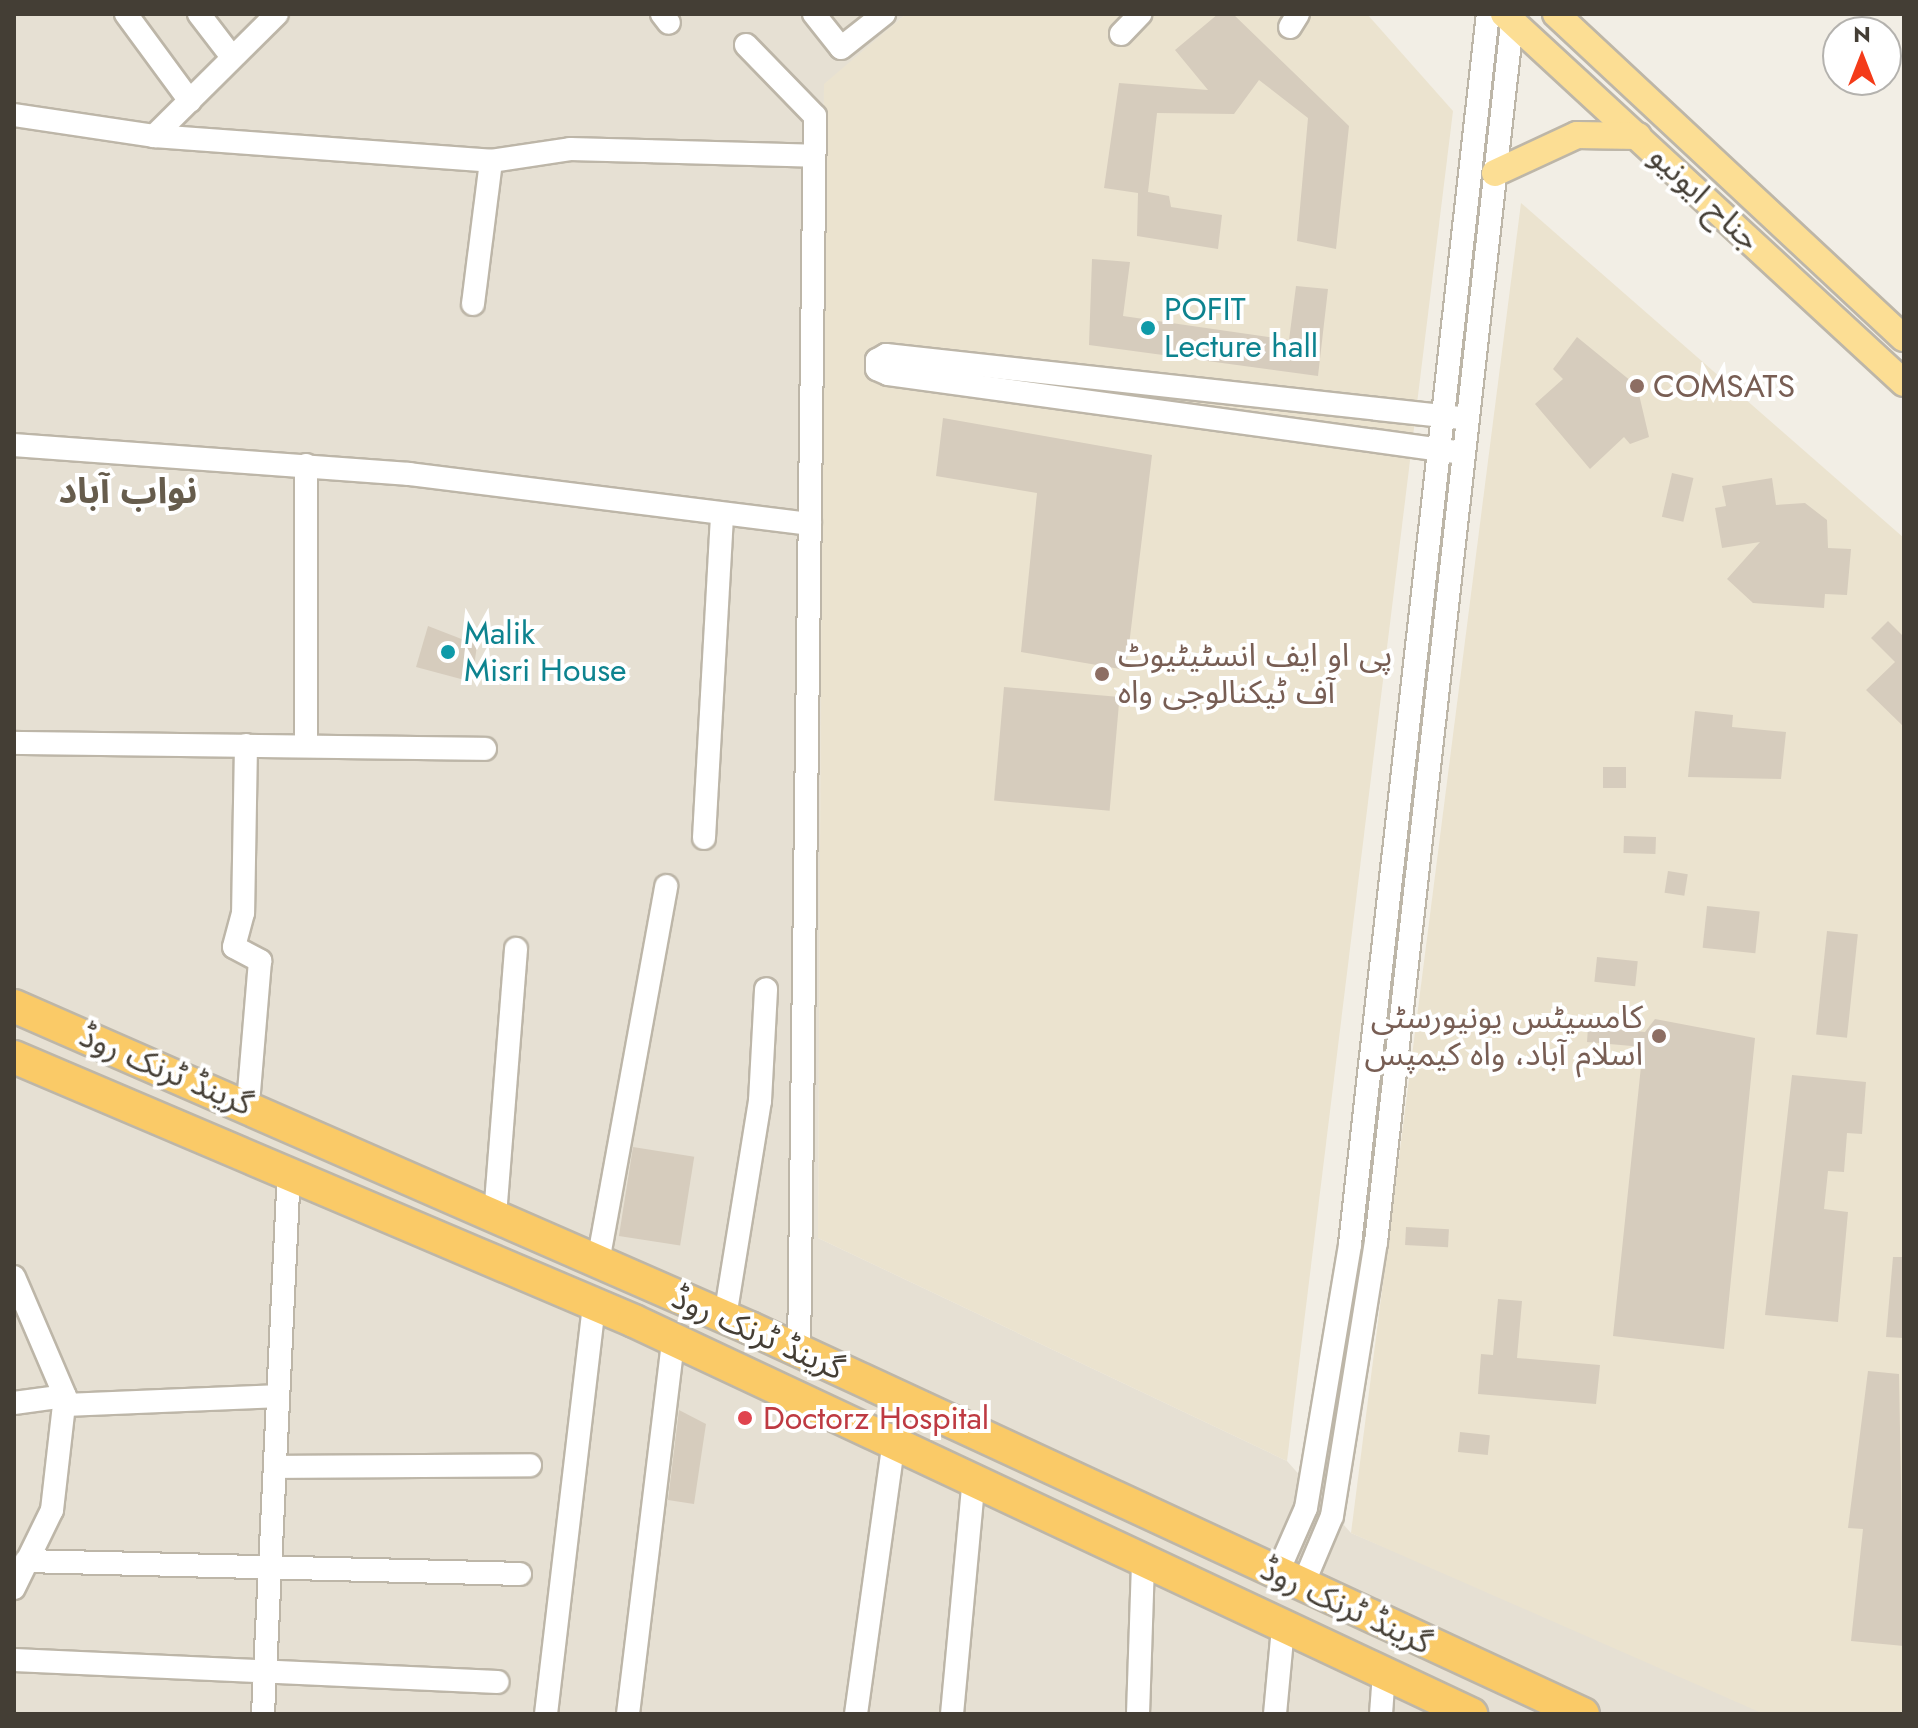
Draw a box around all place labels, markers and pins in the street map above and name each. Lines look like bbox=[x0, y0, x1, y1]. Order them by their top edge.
place label: POFIT Lecture hall bbox=[1164, 291, 1318, 366]
marker: POFIT Lecture hall bbox=[1139, 319, 1157, 337]
place label: COMSATS bbox=[1653, 367, 1795, 405]
marker: COMSATS bbox=[1628, 377, 1646, 395]
place label: Malik Misri House bbox=[464, 615, 627, 690]
place label: پی او ایف انسٹیٹیوٹ آف ٹیکنالوجی واہ bbox=[1118, 637, 1392, 712]
marker: Malik Misri House bbox=[439, 643, 457, 661]
marker: پی او ایف انسٹیٹیوٹ آف ٹیکنالوجی واہ bbox=[1093, 665, 1111, 683]
place label: کامسیٹس یونیورسٹی اسلام آباد، واہ کیمپس bbox=[1365, 999, 1643, 1074]
marker: کامسیٹس یونیورسٹی اسلام آباد، واہ کیمپس bbox=[1650, 1027, 1668, 1045]
place label: Doctorz Hospital bbox=[763, 1399, 989, 1437]
marker: Doctorz Hospital bbox=[734, 1407, 756, 1429]

